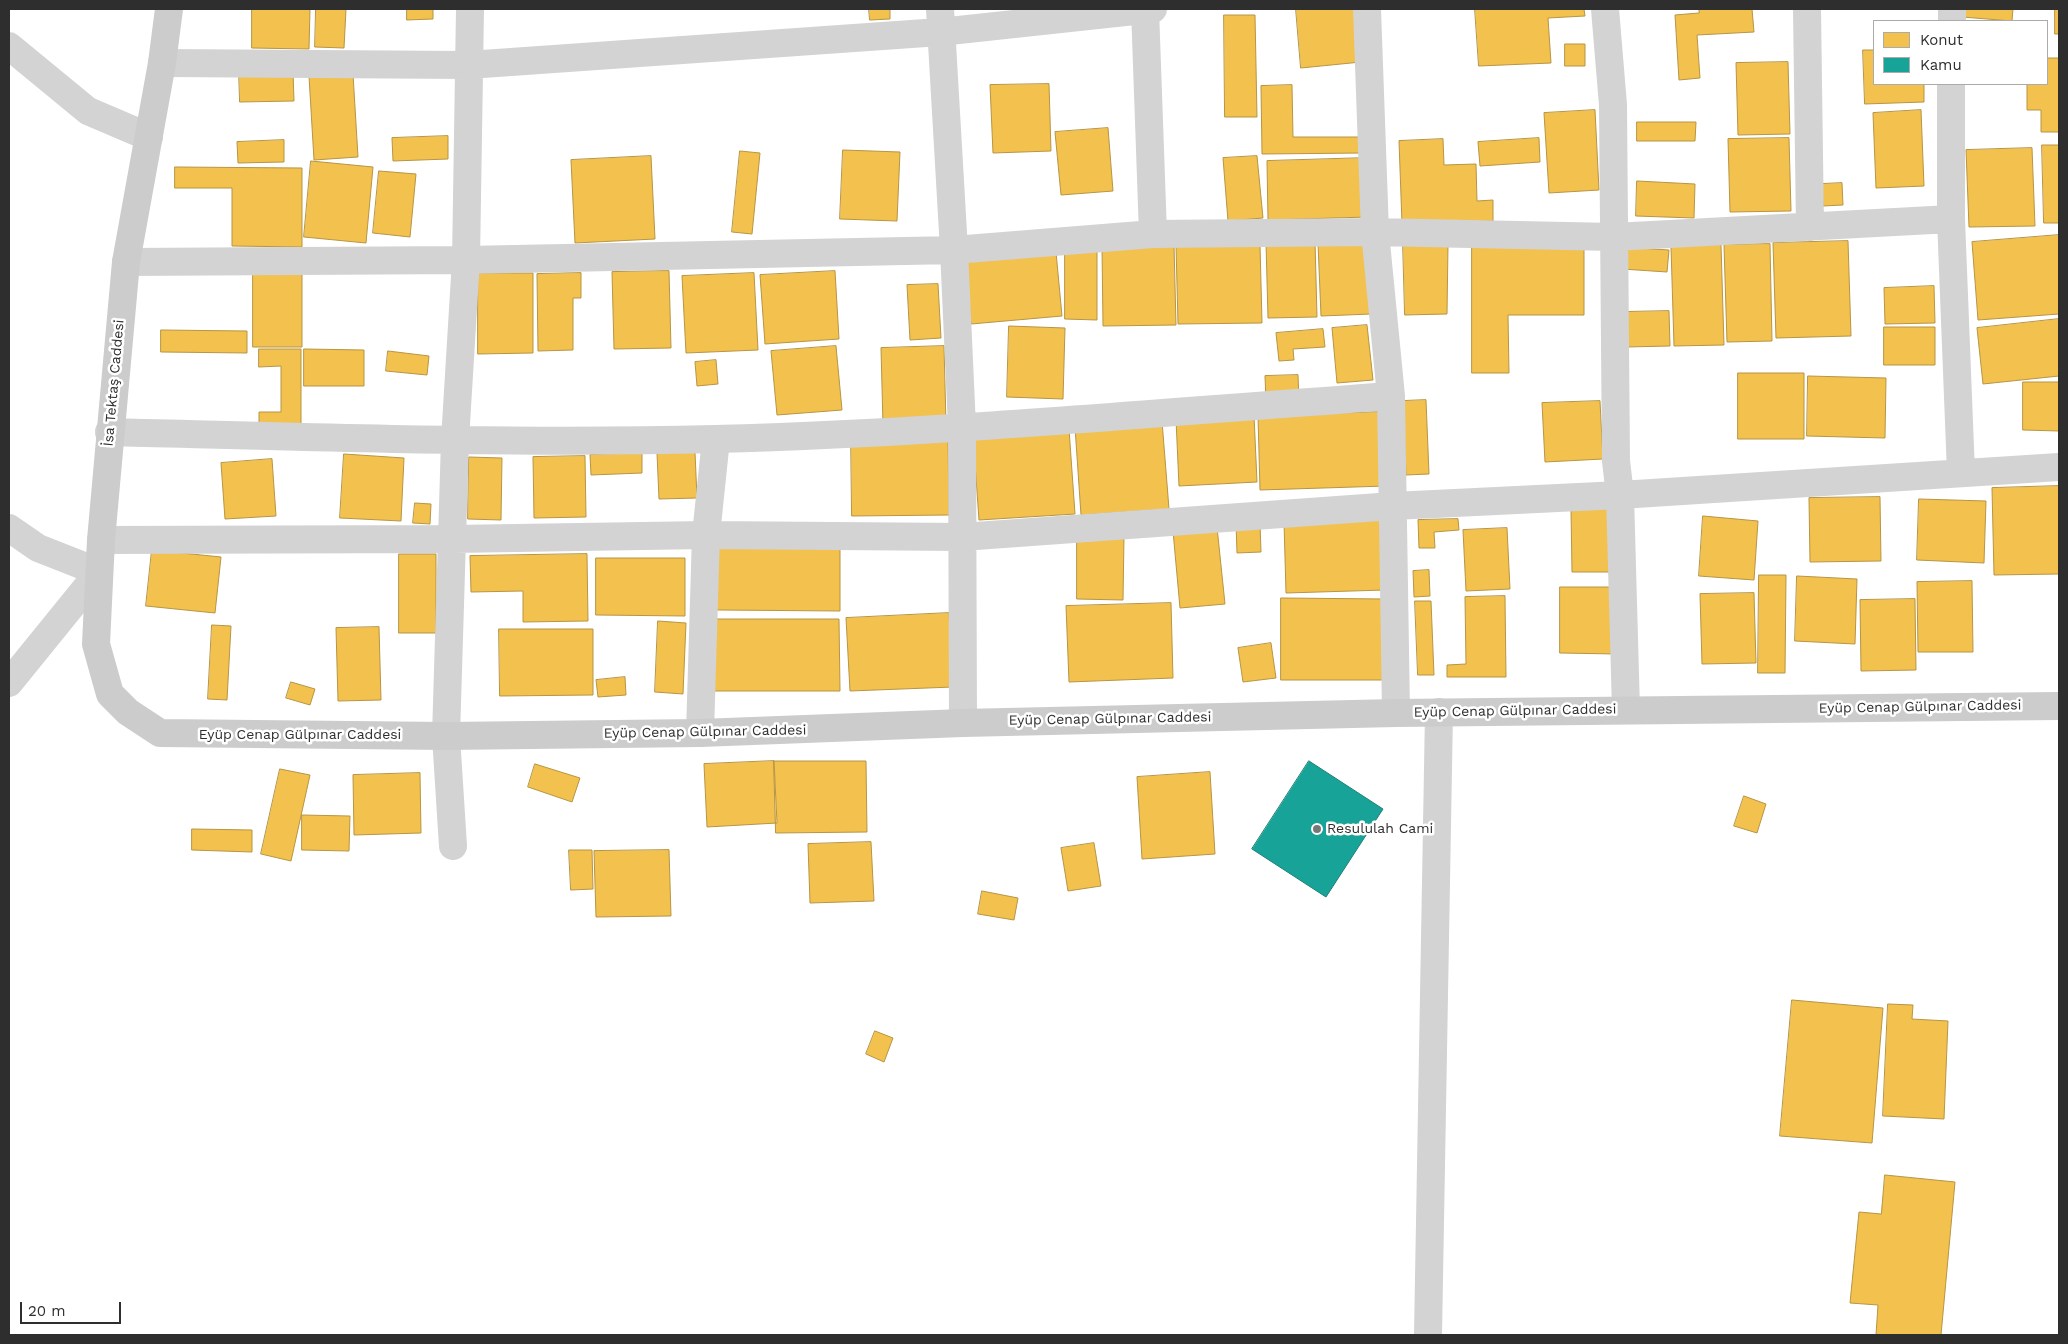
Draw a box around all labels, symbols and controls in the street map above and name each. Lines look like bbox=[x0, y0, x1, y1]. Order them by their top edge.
legend bbox=[1873, 20, 2048, 85]
text: Konut bbox=[1920, 31, 1963, 49]
text: Kamu bbox=[1920, 56, 1962, 74]
street label: İsa Tektaş Caddesi bbox=[100, 319, 128, 447]
street label: Eyüp Cenap Gülpınar Caddesi bbox=[1819, 697, 2021, 717]
street label: Eyüp Cenap Gülpınar Caddesi bbox=[1414, 701, 1616, 721]
street label: Eyüp Cenap Gülpınar Caddesi bbox=[1009, 709, 1211, 729]
street label: Eyüp Cenap Gülpınar Caddesi bbox=[604, 722, 806, 742]
street label: Eyüp Cenap Gülpınar Caddesi bbox=[199, 727, 401, 743]
place label: Resululah Cami bbox=[1327, 821, 1433, 837]
marker: Resululah Cami bbox=[1311, 823, 1323, 835]
scale bar bbox=[22, 1292, 124, 1324]
text: 20 m bbox=[28, 1302, 66, 1320]

